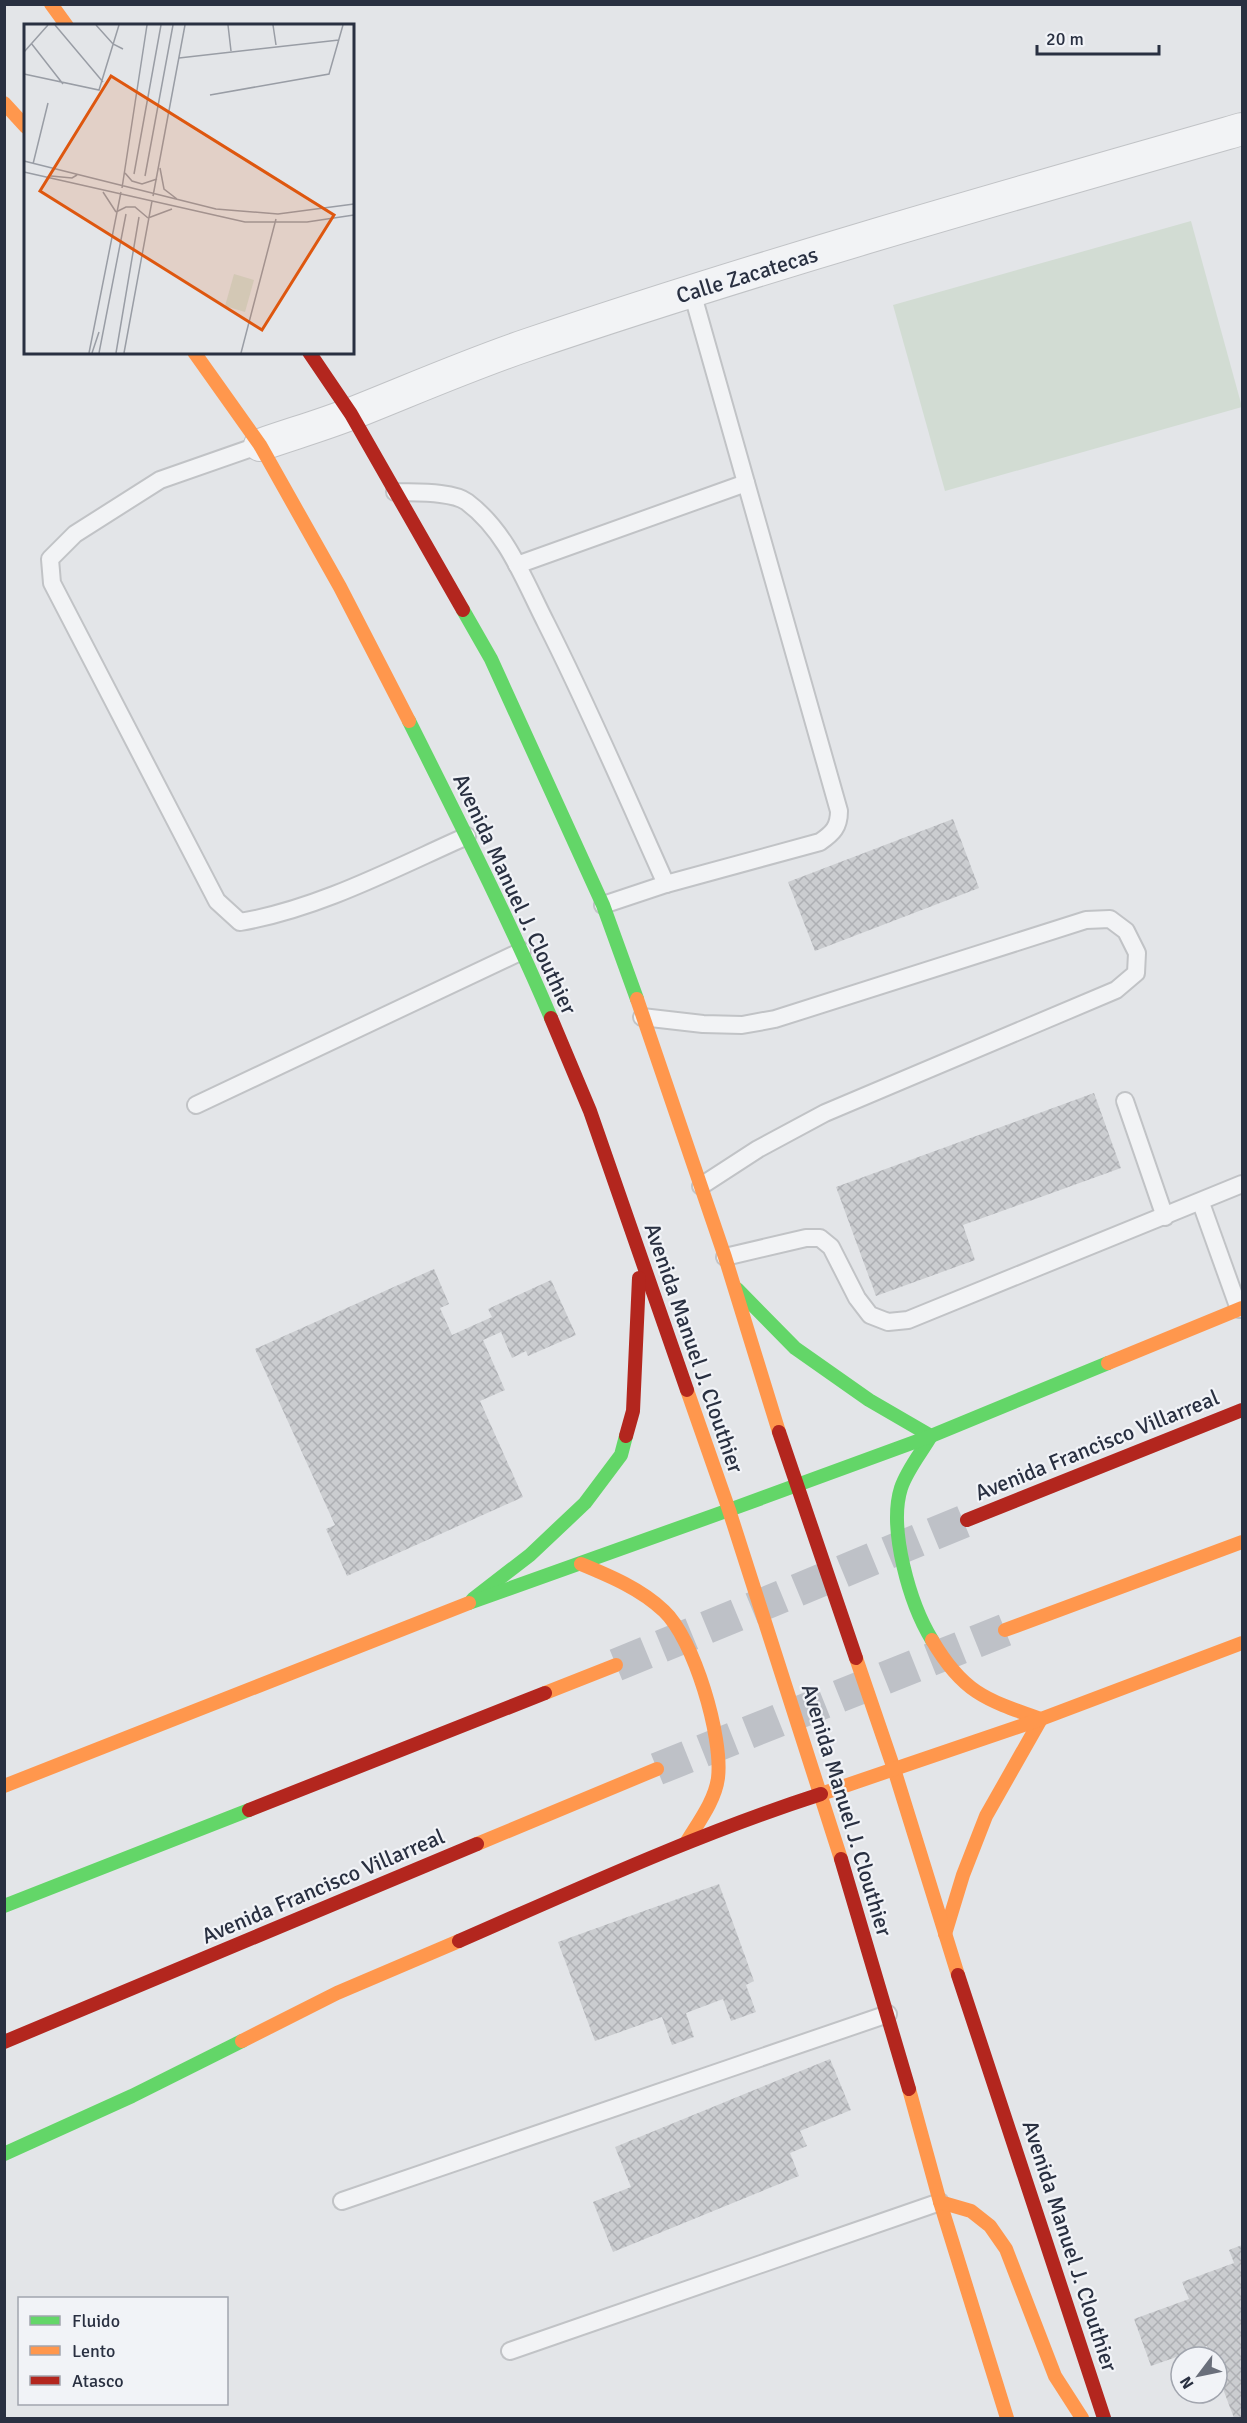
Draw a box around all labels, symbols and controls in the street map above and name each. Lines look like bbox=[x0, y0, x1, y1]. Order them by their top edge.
scale bar bbox=[1037, 18, 1158, 56]
inset map bbox=[24, 24, 354, 354]
text: 20 m bbox=[1046, 28, 1084, 50]
street label: Calle Zacatecas bbox=[673, 241, 821, 309]
street label: Avenida Manuel J. Clouthier bbox=[447, 769, 583, 1019]
street label: Avenida Manuel J. Clouthier bbox=[639, 1220, 749, 1476]
street label: Avenida Francisco Villarreal bbox=[971, 1384, 1223, 1506]
street label: Avenida Manuel J. Clouthier bbox=[796, 1681, 898, 1939]
street label: Avenida Francisco Villarreal bbox=[198, 1823, 448, 1949]
street label: Avenida Manuel J. Clouthier bbox=[1017, 2117, 1123, 2375]
legend bbox=[18, 2297, 228, 2405]
text: Fluido bbox=[72, 2310, 120, 2332]
text: Lento bbox=[72, 2340, 115, 2362]
north arrow bbox=[1169, 2345, 1229, 2405]
text: Atasco bbox=[72, 2370, 124, 2392]
text: N bbox=[1176, 2372, 1199, 2392]

